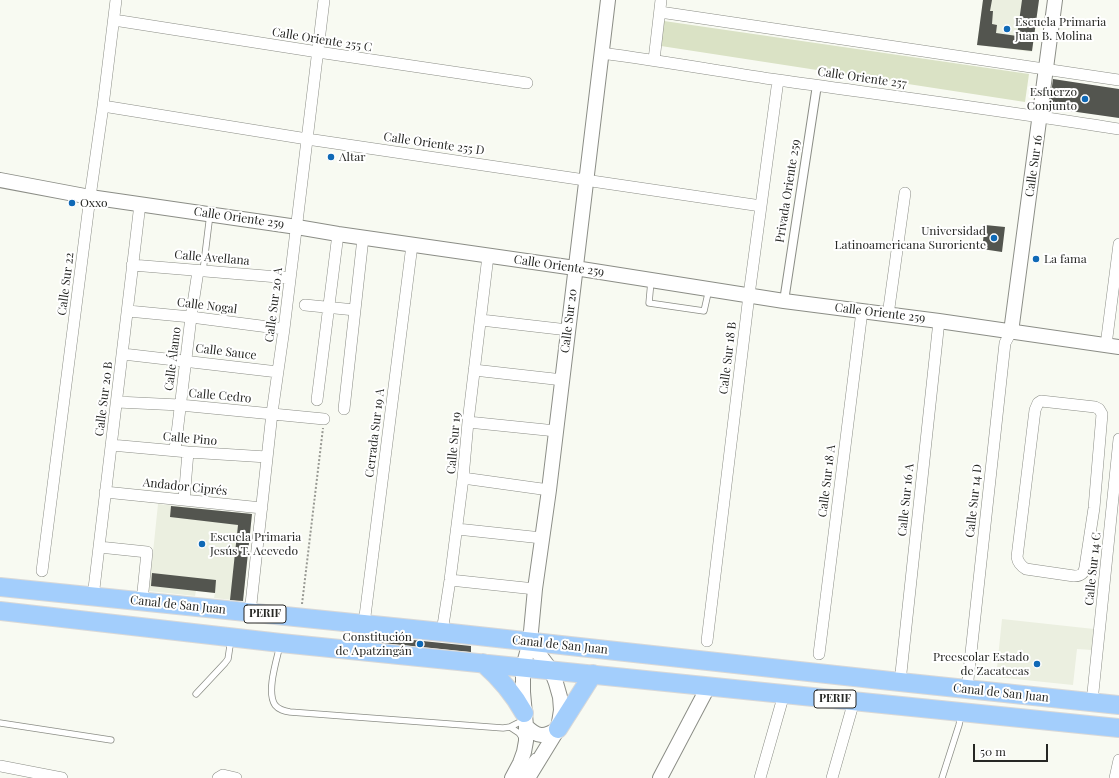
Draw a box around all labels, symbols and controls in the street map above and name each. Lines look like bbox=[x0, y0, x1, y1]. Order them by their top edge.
place label: Escuela Primaria Juan B. Molina bbox=[1015, 15, 1106, 43]
marker: Escuela Primaria Juan B. Molina bbox=[1002, 24, 1012, 34]
street label: Calle Oriente 255 C bbox=[271, 25, 373, 55]
street label: Calle Oriente 257 bbox=[816, 65, 908, 91]
place label: Esfuerzo Conjunto bbox=[1027, 85, 1077, 113]
marker: Esfuerzo Conjunto bbox=[1080, 94, 1090, 104]
street label: Calle Oriente 255 D bbox=[383, 130, 485, 158]
street label: Calle Sur 16 bbox=[1023, 134, 1045, 198]
street label: Privada Oriente 259 bbox=[773, 138, 803, 244]
place label: Altar bbox=[339, 150, 366, 164]
marker: Altar bbox=[326, 152, 336, 162]
place label: Oxxo bbox=[80, 196, 108, 210]
marker: Oxxo bbox=[67, 198, 77, 208]
street label: Calle Oriente 259 bbox=[193, 205, 285, 231]
place label: Universidad Latinoamericana Suroriente bbox=[834, 224, 986, 252]
marker: Universidad Latinoamericana Suroriente bbox=[989, 233, 999, 243]
street label: Calle Avellana bbox=[174, 248, 250, 268]
street label: Calle Sur 22 bbox=[55, 252, 77, 316]
place label: La fama bbox=[1044, 252, 1087, 266]
street label: Calle Oriente 259 bbox=[513, 253, 605, 279]
marker: La fama bbox=[1031, 254, 1041, 264]
street label: Calle Sur 20 A bbox=[262, 267, 286, 343]
street label: Calle Sur 20 bbox=[558, 288, 580, 354]
street label: Calle Nogal bbox=[176, 295, 238, 317]
street label: Calle Oriente 259 bbox=[834, 300, 926, 326]
street label: Calle Sur 18 B bbox=[716, 321, 740, 395]
street label: Calle Álamo bbox=[162, 326, 184, 392]
street label: Calle Sauce bbox=[195, 341, 257, 363]
street label: Calle Sur 20 B bbox=[92, 361, 116, 437]
street label: Calle Cedro bbox=[188, 386, 252, 406]
street label: Cerrada Sur 19 A bbox=[362, 388, 388, 478]
street label: Calle Sur 19 bbox=[444, 411, 464, 475]
street label: Calle Pino bbox=[162, 429, 218, 449]
street label: Calle Sur 18 A bbox=[815, 444, 839, 518]
street label: Calle Sur 16 A bbox=[895, 463, 917, 537]
street label: Calle Sur 14 D bbox=[963, 464, 985, 538]
street label: Andador Ciprés bbox=[142, 475, 228, 499]
place label: Escuela Primaria Jesús T. Acevedo bbox=[210, 530, 301, 558]
street label: Calle Sur 14 C bbox=[1082, 532, 1104, 606]
marker: Escuela Primaria Jesús T. Acevedo bbox=[197, 539, 207, 549]
street label: Canal de San Juan bbox=[129, 593, 227, 617]
road number: PERIF bbox=[244, 605, 286, 623]
place label: Constitución de Apatzingán bbox=[336, 630, 412, 658]
street label: Canal de San Juan bbox=[511, 633, 609, 657]
marker: Constitución de Apatzingán bbox=[415, 639, 425, 649]
place label: Preescolar Estado de Zacatecas bbox=[933, 650, 1029, 678]
marker: Preescolar Estado de Zacatecas bbox=[1032, 659, 1042, 669]
street label: Canal de San Juan bbox=[952, 681, 1050, 705]
road number: PERIF bbox=[814, 690, 856, 708]
scale bar bbox=[975, 736, 1050, 762]
text: 50 m bbox=[980, 743, 1006, 759]

